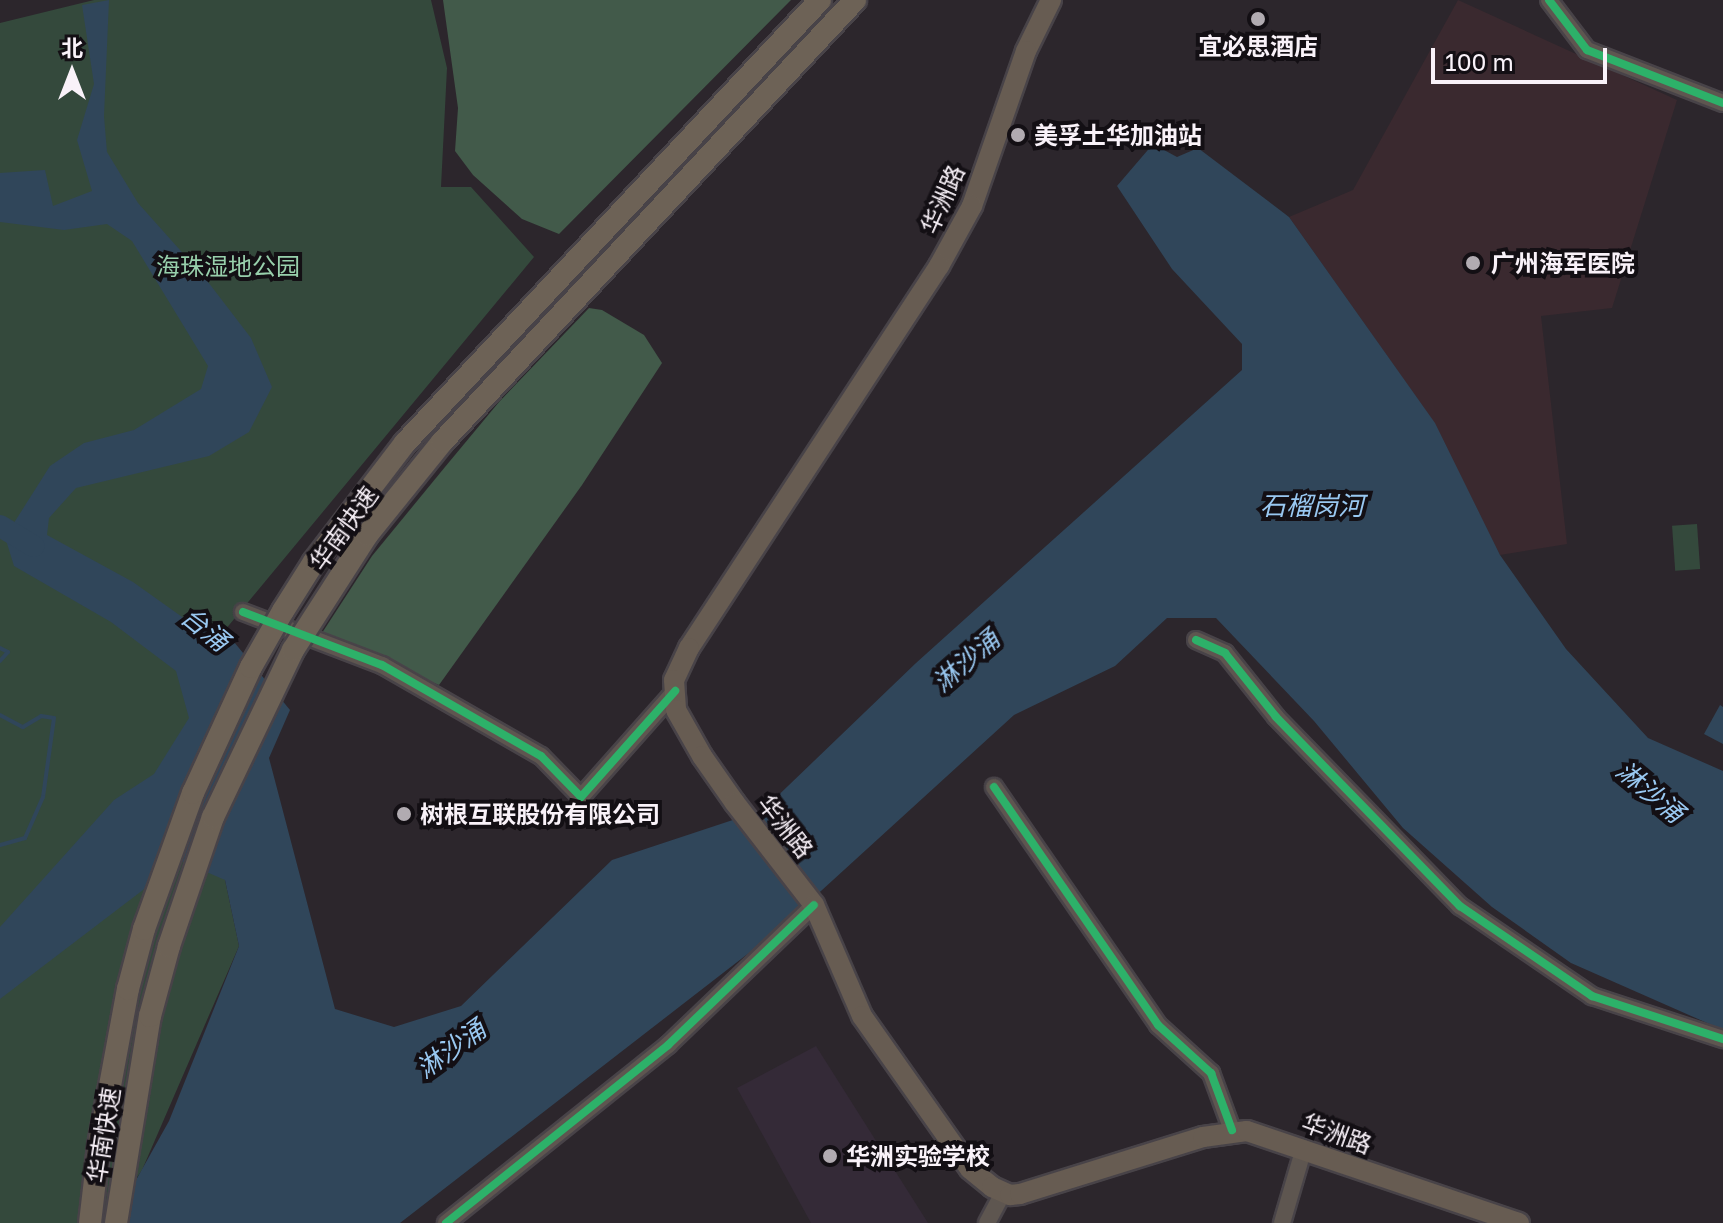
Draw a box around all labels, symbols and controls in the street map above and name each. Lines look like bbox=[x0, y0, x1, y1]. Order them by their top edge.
marker: 宜必思酒店 bbox=[1249, 10, 1267, 28]
north arrow bbox=[32, 32, 112, 112]
place label: 宜必思酒店 bbox=[1198, 32, 1318, 60]
scale bar bbox=[1435, 32, 1611, 82]
text: 北 bbox=[61, 34, 83, 61]
text: 100 m bbox=[1445, 47, 1514, 76]
place label: 美孚土华加油站 bbox=[1034, 121, 1202, 149]
marker: 美孚土华加油站 bbox=[1009, 126, 1027, 144]
street label: 华洲路 bbox=[914, 160, 970, 238]
place label: 广州海军医院 bbox=[1491, 249, 1635, 277]
park label: 海珠湿地公园 bbox=[156, 252, 300, 280]
marker: 广州海军医院 bbox=[1462, 252, 1484, 274]
street label: 华南快速 bbox=[303, 481, 383, 575]
water label: 石榴岗河 bbox=[1260, 490, 1364, 522]
water label: 台涌 bbox=[175, 601, 235, 657]
water label: 淋沙涌 bbox=[926, 624, 1006, 698]
water label: 淋沙涌 bbox=[1610, 755, 1690, 829]
street label: 华洲路 bbox=[752, 789, 820, 863]
place label: 树根互联股份有限公司 bbox=[420, 800, 660, 828]
marker: 树根互联股份有限公司 bbox=[395, 805, 413, 823]
water label: 淋沙涌 bbox=[410, 1013, 492, 1085]
street label: 华南快速 bbox=[81, 1085, 125, 1185]
street label: 华洲路 bbox=[1298, 1107, 1376, 1159]
place label: 华洲实验学校 bbox=[846, 1142, 990, 1170]
marker: 华洲实验学校 bbox=[821, 1147, 839, 1165]

